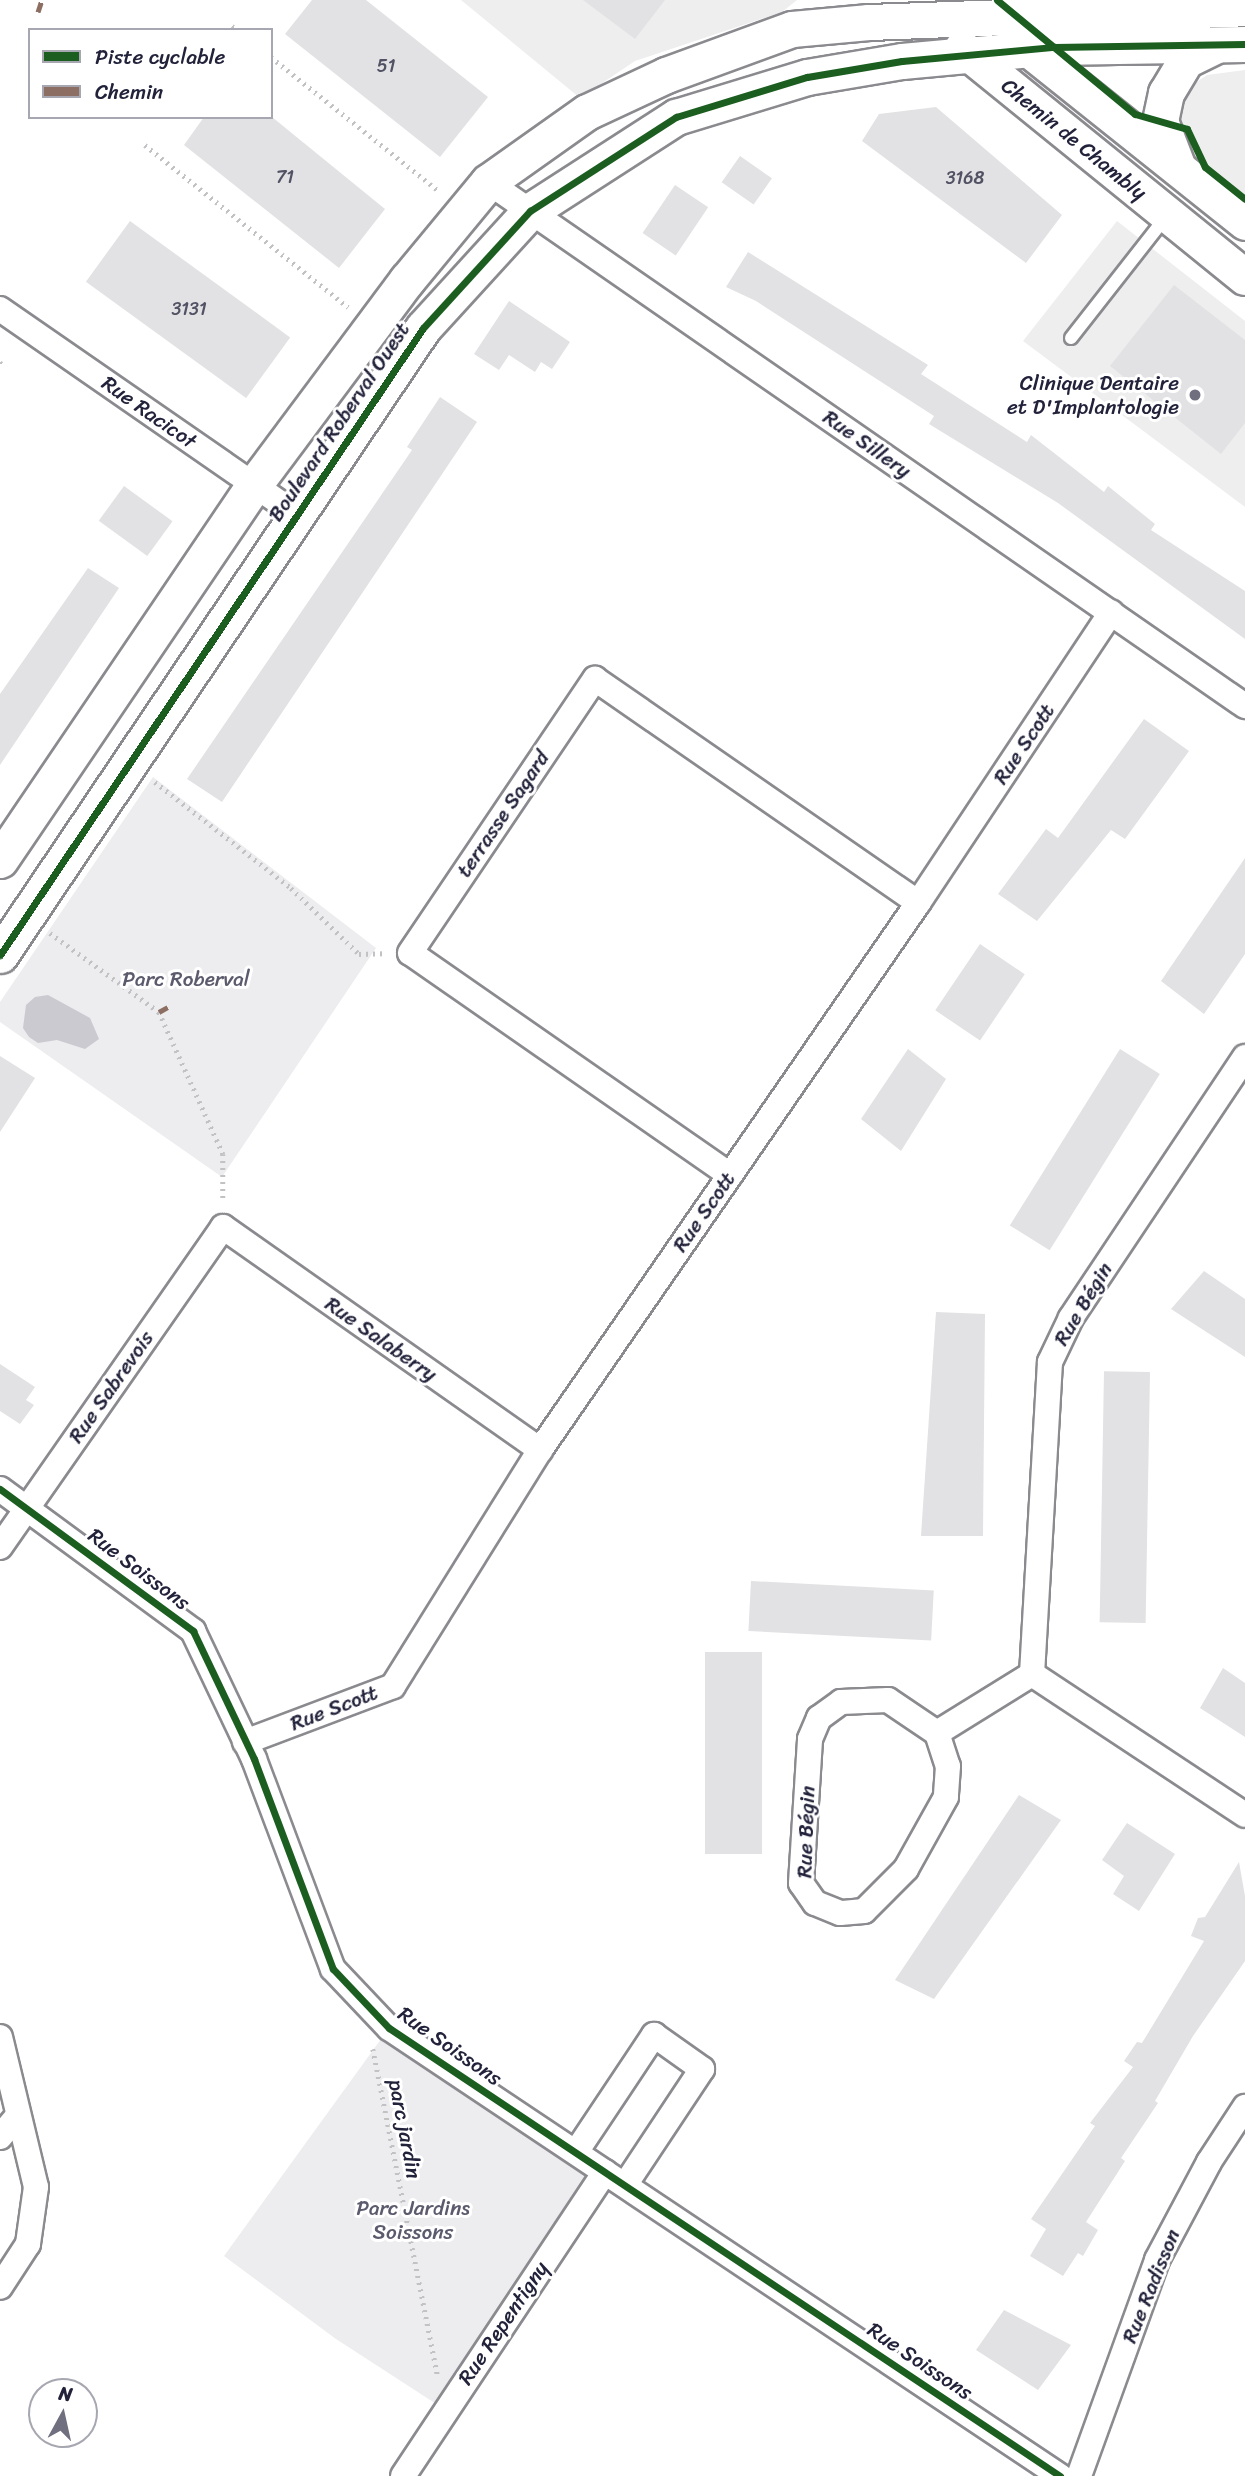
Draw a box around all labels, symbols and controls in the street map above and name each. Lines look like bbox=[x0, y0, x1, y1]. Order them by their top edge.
legend bbox=[28, 28, 273, 119]
text: Piste cyclable bbox=[95, 38, 225, 76]
house number: 51 bbox=[377, 55, 395, 77]
text: Chemin bbox=[95, 73, 163, 111]
street label: Chemin de Chambly bbox=[996, 73, 1152, 205]
house number: 71 bbox=[276, 166, 294, 188]
house number: 3168 bbox=[946, 167, 984, 189]
house number: 3131 bbox=[171, 298, 207, 320]
street label: Boulevard Roberval Ouest bbox=[262, 317, 416, 527]
street label: Rue Racicot bbox=[97, 370, 201, 454]
place label: Clinique Dentaire et D'Implantologie bbox=[1006, 370, 1179, 420]
marker: Clinique Dentaire et D'Implantologie bbox=[1185, 385, 1205, 405]
street label: Rue Sillery bbox=[818, 405, 916, 483]
street label: Rue Scott bbox=[988, 699, 1060, 789]
street label: terrasse Sagard bbox=[451, 746, 555, 882]
park label: Parc Roberval bbox=[122, 966, 250, 992]
street label: Rue Scott bbox=[667, 1167, 741, 1257]
street label: Rue Bégin bbox=[1049, 1258, 1117, 1350]
street label: Rue Salaberry bbox=[321, 1291, 441, 1387]
street label: Rue Sabrevois bbox=[63, 1326, 159, 1448]
street label: Rue Soissons bbox=[83, 1523, 195, 1615]
street label: Rue Scott bbox=[287, 1680, 381, 1736]
street label: Rue Bégin bbox=[792, 1786, 820, 1878]
street label: Rue Soissons bbox=[393, 2001, 507, 2091]
street label: parc jardin bbox=[383, 2077, 427, 2181]
park label: Parc Jardins Soissons bbox=[356, 2195, 470, 2245]
street label: Rue Radisson bbox=[1117, 2225, 1185, 2347]
street label: Rue Repentigny bbox=[452, 2256, 554, 2390]
street label: Rue Soissons bbox=[863, 2317, 977, 2405]
text: N bbox=[57, 2376, 75, 2411]
north arrow bbox=[28, 2378, 98, 2448]

